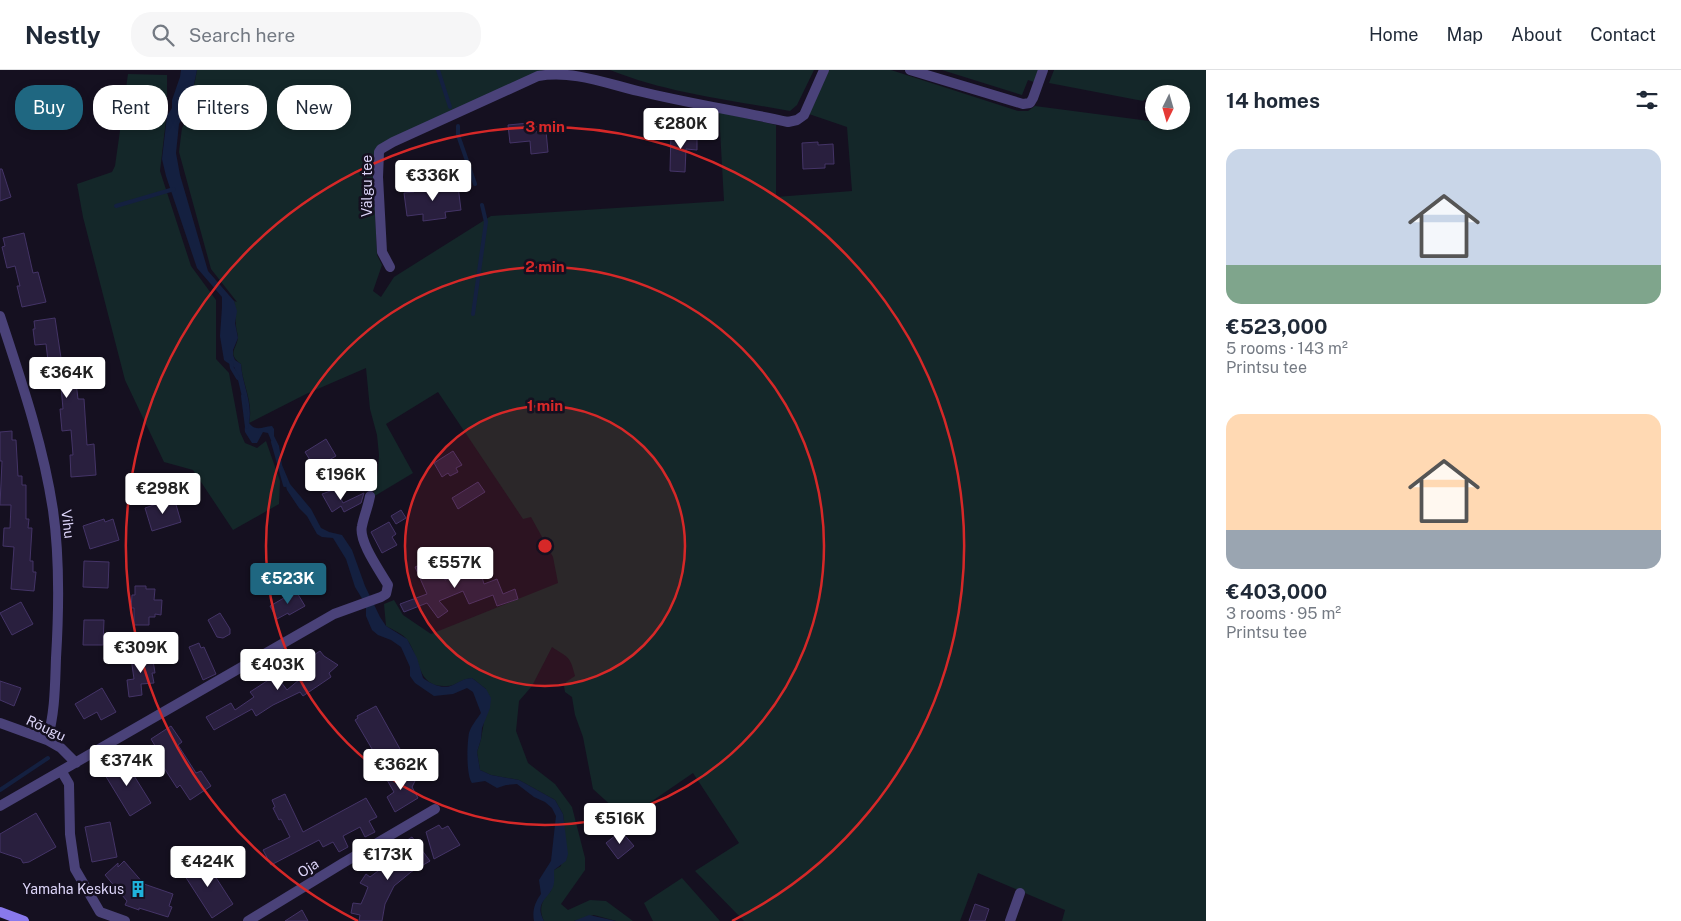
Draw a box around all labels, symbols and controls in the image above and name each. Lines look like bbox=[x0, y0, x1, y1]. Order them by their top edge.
search box bbox=[131, 12, 481, 57]
text: Nestly bbox=[25, 21, 101, 49]
icon: search bbox=[149, 21, 177, 49]
text: Search here bbox=[189, 24, 295, 46]
text: Home bbox=[1369, 24, 1419, 45]
text: Map bbox=[1447, 24, 1483, 45]
text: About bbox=[1511, 24, 1562, 45]
text: Contact bbox=[1590, 24, 1656, 45]
chip: Buy bbox=[15, 85, 83, 130]
chip: Rent bbox=[93, 85, 168, 130]
chip: Filters bbox=[178, 85, 267, 130]
chip: New bbox=[277, 85, 351, 130]
north arrow bbox=[1145, 85, 1190, 130]
map controls bbox=[1145, 85, 1190, 130]
icon: filters bbox=[1633, 86, 1661, 114]
text: 14 homes bbox=[1226, 88, 1320, 113]
pin: €280K bbox=[646, 108, 716, 150]
text: €280K bbox=[654, 114, 708, 133]
text: 3 min bbox=[525, 118, 565, 135]
street label: Välgu tee bbox=[359, 155, 375, 217]
pin: €336K bbox=[398, 160, 468, 202]
text: €336K bbox=[406, 166, 460, 185]
icon: home bbox=[1399, 181, 1489, 271]
text: 2 min bbox=[525, 258, 565, 275]
text: €523,000 bbox=[1226, 314, 1327, 339]
text: 5 rooms · 143 m² bbox=[1226, 339, 1348, 358]
pin: €364K bbox=[32, 356, 102, 399]
text: Printsu tee bbox=[1226, 358, 1307, 377]
text: €364K bbox=[40, 363, 94, 382]
text: 1 min bbox=[527, 397, 563, 414]
icon: home bbox=[1399, 446, 1489, 536]
pin: €196K bbox=[306, 458, 376, 501]
text: €196K bbox=[316, 465, 366, 484]
pin: €298K bbox=[128, 472, 198, 515]
text: €298K bbox=[136, 479, 190, 498]
street label: Vihu bbox=[58, 509, 78, 539]
centre of rings bbox=[536, 537, 554, 555]
pin: €557K bbox=[420, 546, 490, 589]
text: €557K bbox=[428, 553, 482, 572]
pin: €523K bbox=[253, 562, 323, 605]
text: €523K bbox=[261, 569, 315, 588]
text: €403,000 bbox=[1226, 579, 1327, 604]
text: 3 rooms · 95 m² bbox=[1226, 604, 1341, 623]
text: Printsu tee bbox=[1226, 623, 1307, 642]
pin: €309K bbox=[106, 632, 176, 674]
text: €309K bbox=[114, 638, 168, 657]
pin: €403K bbox=[243, 648, 313, 691]
text: €403K bbox=[251, 655, 305, 674]
street label: Rõugu bbox=[24, 712, 68, 744]
pin: €374K bbox=[92, 744, 162, 787]
pin: €362K bbox=[366, 748, 436, 791]
text: €374K bbox=[101, 751, 153, 770]
text: €362K bbox=[374, 755, 428, 774]
pin: €516K bbox=[585, 802, 655, 845]
text: €516K bbox=[595, 809, 645, 828]
pin: €173K bbox=[353, 838, 423, 881]
text: €173K bbox=[363, 845, 413, 864]
pin: €424K bbox=[173, 846, 243, 888]
text: €424K bbox=[181, 852, 235, 871]
street label: Oja bbox=[295, 855, 321, 881]
building icon: Yamaha Keskus bbox=[128, 879, 148, 899]
place label: Yamaha Keskus bbox=[23, 881, 124, 897]

